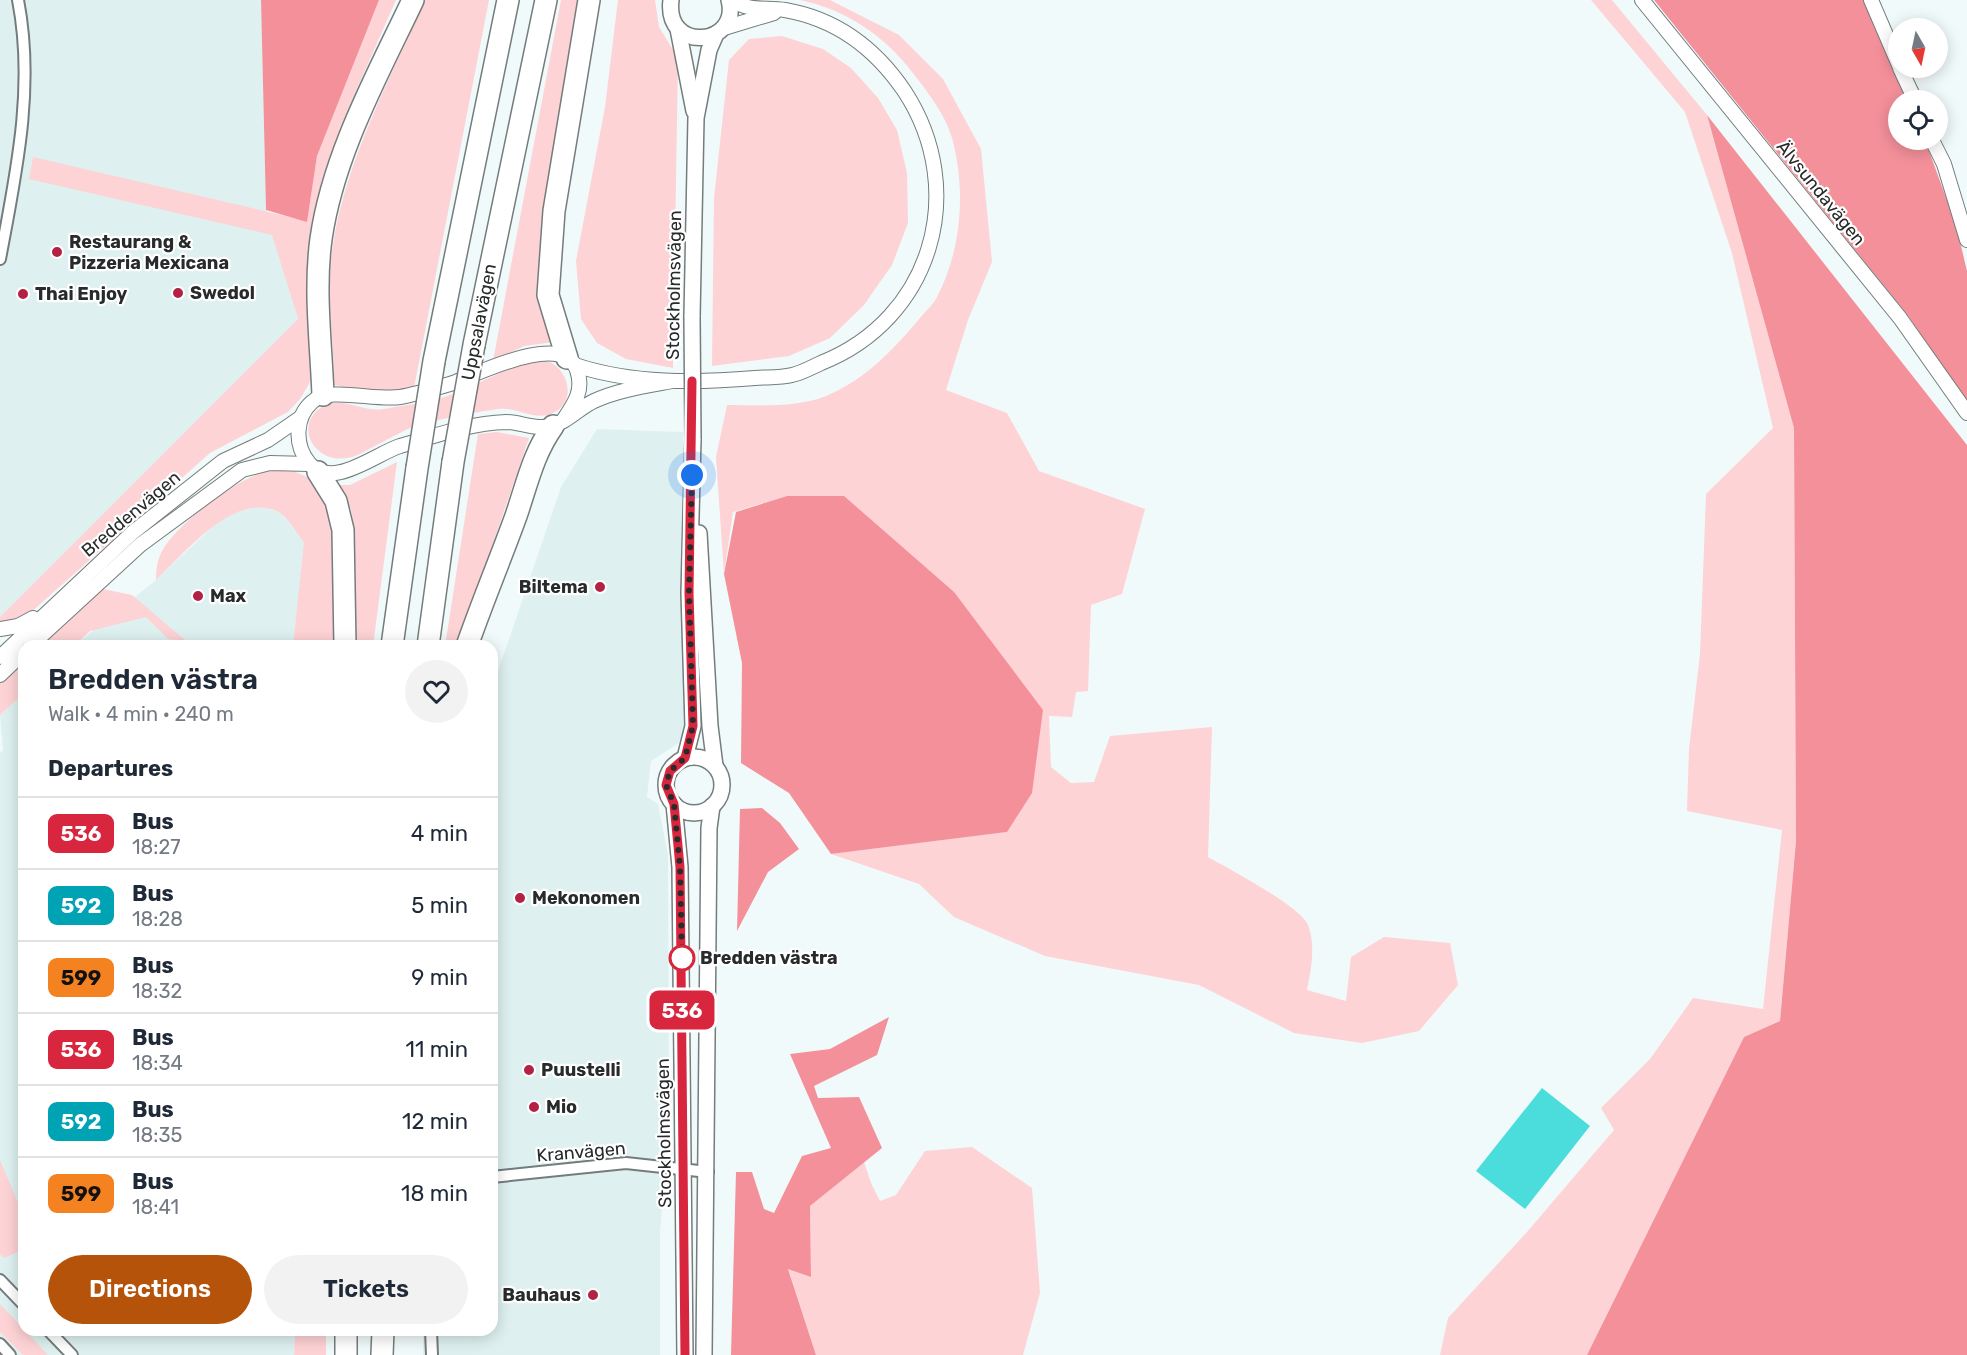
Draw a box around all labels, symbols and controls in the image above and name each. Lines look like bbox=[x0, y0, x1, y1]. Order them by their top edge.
north arrow bbox=[1888, 18, 1948, 78]
map controls bbox=[1888, 18, 1948, 150]
button: locate bbox=[1888, 90, 1948, 150]
street label: Älvsundavägen bbox=[1772, 136, 1870, 250]
street label: Stockholmsvägen bbox=[662, 210, 686, 360]
place label: Restaurang & Pizzeria Mexicana bbox=[69, 231, 229, 274]
marker: Restaurang & Pizzeria Mexicana bbox=[50, 245, 64, 259]
street label: Uppsalavägen bbox=[457, 262, 501, 382]
place label: Swedol bbox=[190, 282, 255, 304]
place label: Thai Enjoy bbox=[35, 283, 127, 305]
marker: Swedol bbox=[171, 286, 185, 300]
marker: Thai Enjoy bbox=[16, 287, 30, 301]
your location bbox=[677, 460, 707, 490]
street label: Breddenvägen bbox=[77, 466, 185, 562]
place label: Biltema bbox=[519, 576, 588, 598]
marker: Biltema bbox=[593, 580, 607, 594]
place label: Max bbox=[210, 585, 247, 607]
marker: Max bbox=[191, 589, 205, 603]
button: heart bbox=[405, 660, 468, 723]
text: Bredden västra bbox=[48, 663, 258, 696]
text: Walk · 4 min · 240 m bbox=[48, 702, 234, 726]
text: Departures bbox=[48, 755, 173, 782]
text: Bus bbox=[132, 808, 174, 835]
text: 4 min bbox=[411, 820, 468, 847]
text: 536 bbox=[60, 821, 102, 846]
text: 18:27 bbox=[132, 835, 180, 859]
text: Bus bbox=[132, 880, 174, 907]
place label: Mekonomen bbox=[532, 887, 640, 909]
marker: Mekonomen bbox=[513, 891, 527, 905]
text: 5 min bbox=[411, 892, 468, 919]
text: 592 bbox=[61, 893, 101, 918]
text: 18:28 bbox=[132, 907, 183, 931]
marker: Bredden västra bbox=[669, 945, 695, 971]
place label: Bredden västra bbox=[700, 947, 838, 969]
text: Bus bbox=[132, 952, 174, 979]
text: 9 min bbox=[411, 964, 468, 991]
text: 599 bbox=[61, 965, 101, 990]
text: 18:32 bbox=[132, 979, 182, 1003]
line badge: 536 bbox=[648, 990, 716, 1030]
text: 536 bbox=[661, 998, 703, 1023]
text: Bus bbox=[132, 1024, 174, 1051]
text: 11 min bbox=[406, 1036, 468, 1063]
text: 536 bbox=[60, 1037, 102, 1062]
text: 18:34 bbox=[132, 1051, 183, 1075]
street label: Stockholmsvägen bbox=[652, 1058, 676, 1208]
place label: Puustelli bbox=[541, 1059, 621, 1081]
marker: Puustelli bbox=[522, 1063, 536, 1077]
text: Bus bbox=[132, 1096, 174, 1123]
place label: Mio bbox=[546, 1096, 577, 1118]
marker: Mio bbox=[527, 1100, 541, 1114]
text: 12 min bbox=[402, 1108, 468, 1135]
text: 592 bbox=[61, 1109, 101, 1134]
text: 18:35 bbox=[132, 1123, 182, 1147]
street label: Kranvägen bbox=[536, 1137, 626, 1167]
text: Bus bbox=[132, 1168, 174, 1195]
text: 18 min bbox=[401, 1180, 468, 1207]
text: 599 bbox=[61, 1181, 101, 1206]
text: 18:41 bbox=[132, 1195, 179, 1219]
button: Directions bbox=[48, 1255, 252, 1324]
button: Tickets bbox=[264, 1255, 468, 1324]
place label: Bauhaus bbox=[502, 1284, 581, 1306]
marker: Bauhaus bbox=[586, 1288, 600, 1302]

